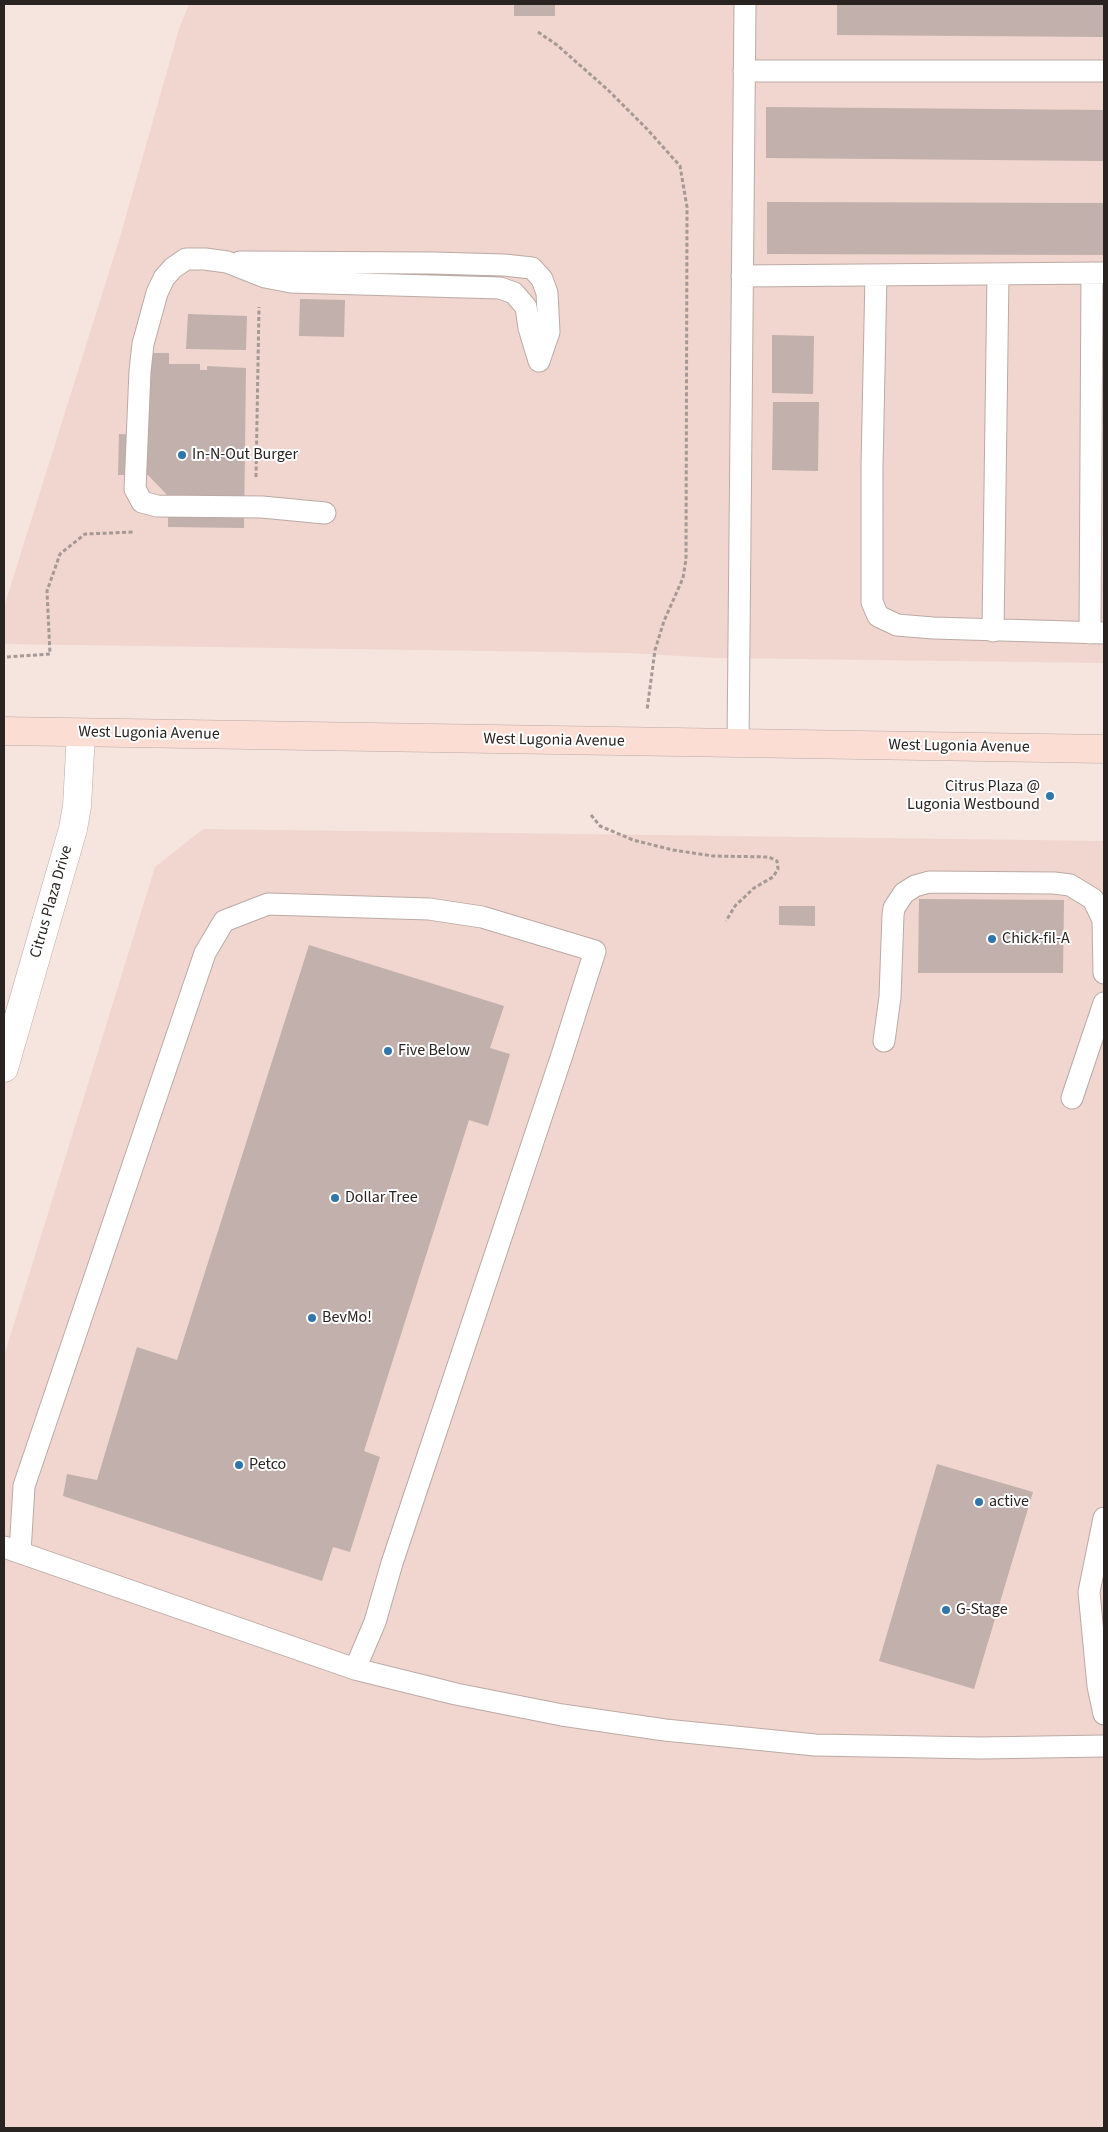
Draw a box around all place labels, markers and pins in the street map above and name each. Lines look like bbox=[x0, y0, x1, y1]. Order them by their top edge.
place label: In-N-Out Burger bbox=[192, 445, 298, 465]
marker: In-N-Out Burger bbox=[176, 449, 188, 461]
place label: Citrus Plaza @ Lugonia Westbound bbox=[907, 777, 1040, 815]
marker: Citrus Plaza @ Lugonia Westbound bbox=[1044, 790, 1056, 802]
place label: Chick-fil-A bbox=[1002, 929, 1070, 949]
marker: Chick-fil-A bbox=[986, 933, 998, 945]
place label: Five Below bbox=[398, 1041, 470, 1061]
marker: Five Below bbox=[382, 1045, 394, 1057]
place label: Dollar Tree bbox=[345, 1188, 418, 1208]
marker: Dollar Tree bbox=[329, 1192, 341, 1204]
place label: BevMo! bbox=[322, 1308, 372, 1328]
marker: BevMo! bbox=[306, 1312, 318, 1324]
place label: Petco bbox=[249, 1455, 286, 1475]
marker: Petco bbox=[233, 1459, 245, 1471]
place label: active bbox=[989, 1492, 1029, 1512]
marker: active bbox=[973, 1496, 985, 1508]
place label: G-Stage bbox=[956, 1600, 1008, 1620]
marker: G-Stage bbox=[940, 1604, 952, 1616]

